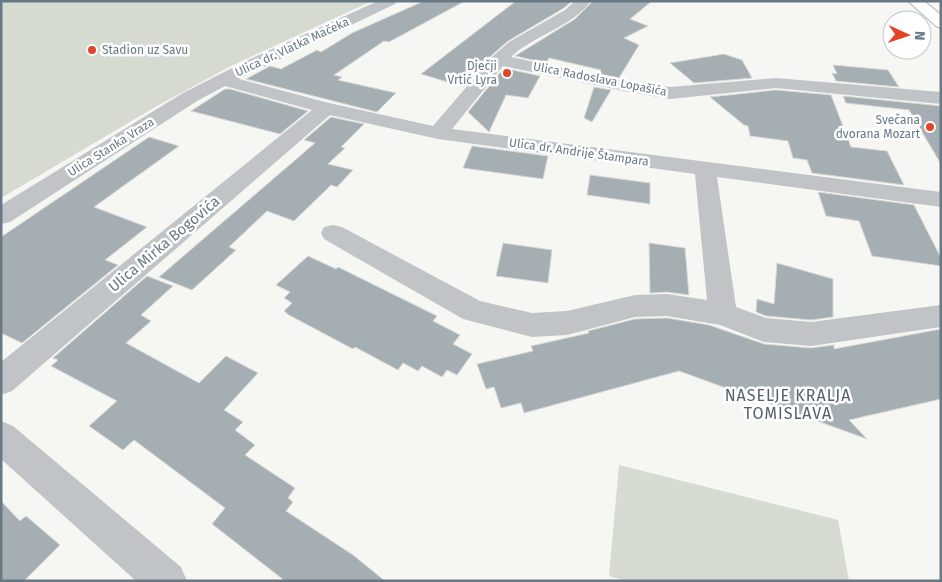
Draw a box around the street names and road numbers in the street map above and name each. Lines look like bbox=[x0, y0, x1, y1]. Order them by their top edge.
street label: Ulica dr. Vlatka Mačeka bbox=[233, 14, 351, 80]
street label: Ulica Radoslava Lopašića bbox=[532, 59, 668, 99]
street label: Ulica Stanka Vraza bbox=[65, 115, 157, 179]
street label: Ulica dr. Andrije Štampara bbox=[508, 134, 650, 169]
street label: Ulica Mirka Bogovića bbox=[105, 192, 223, 296]

